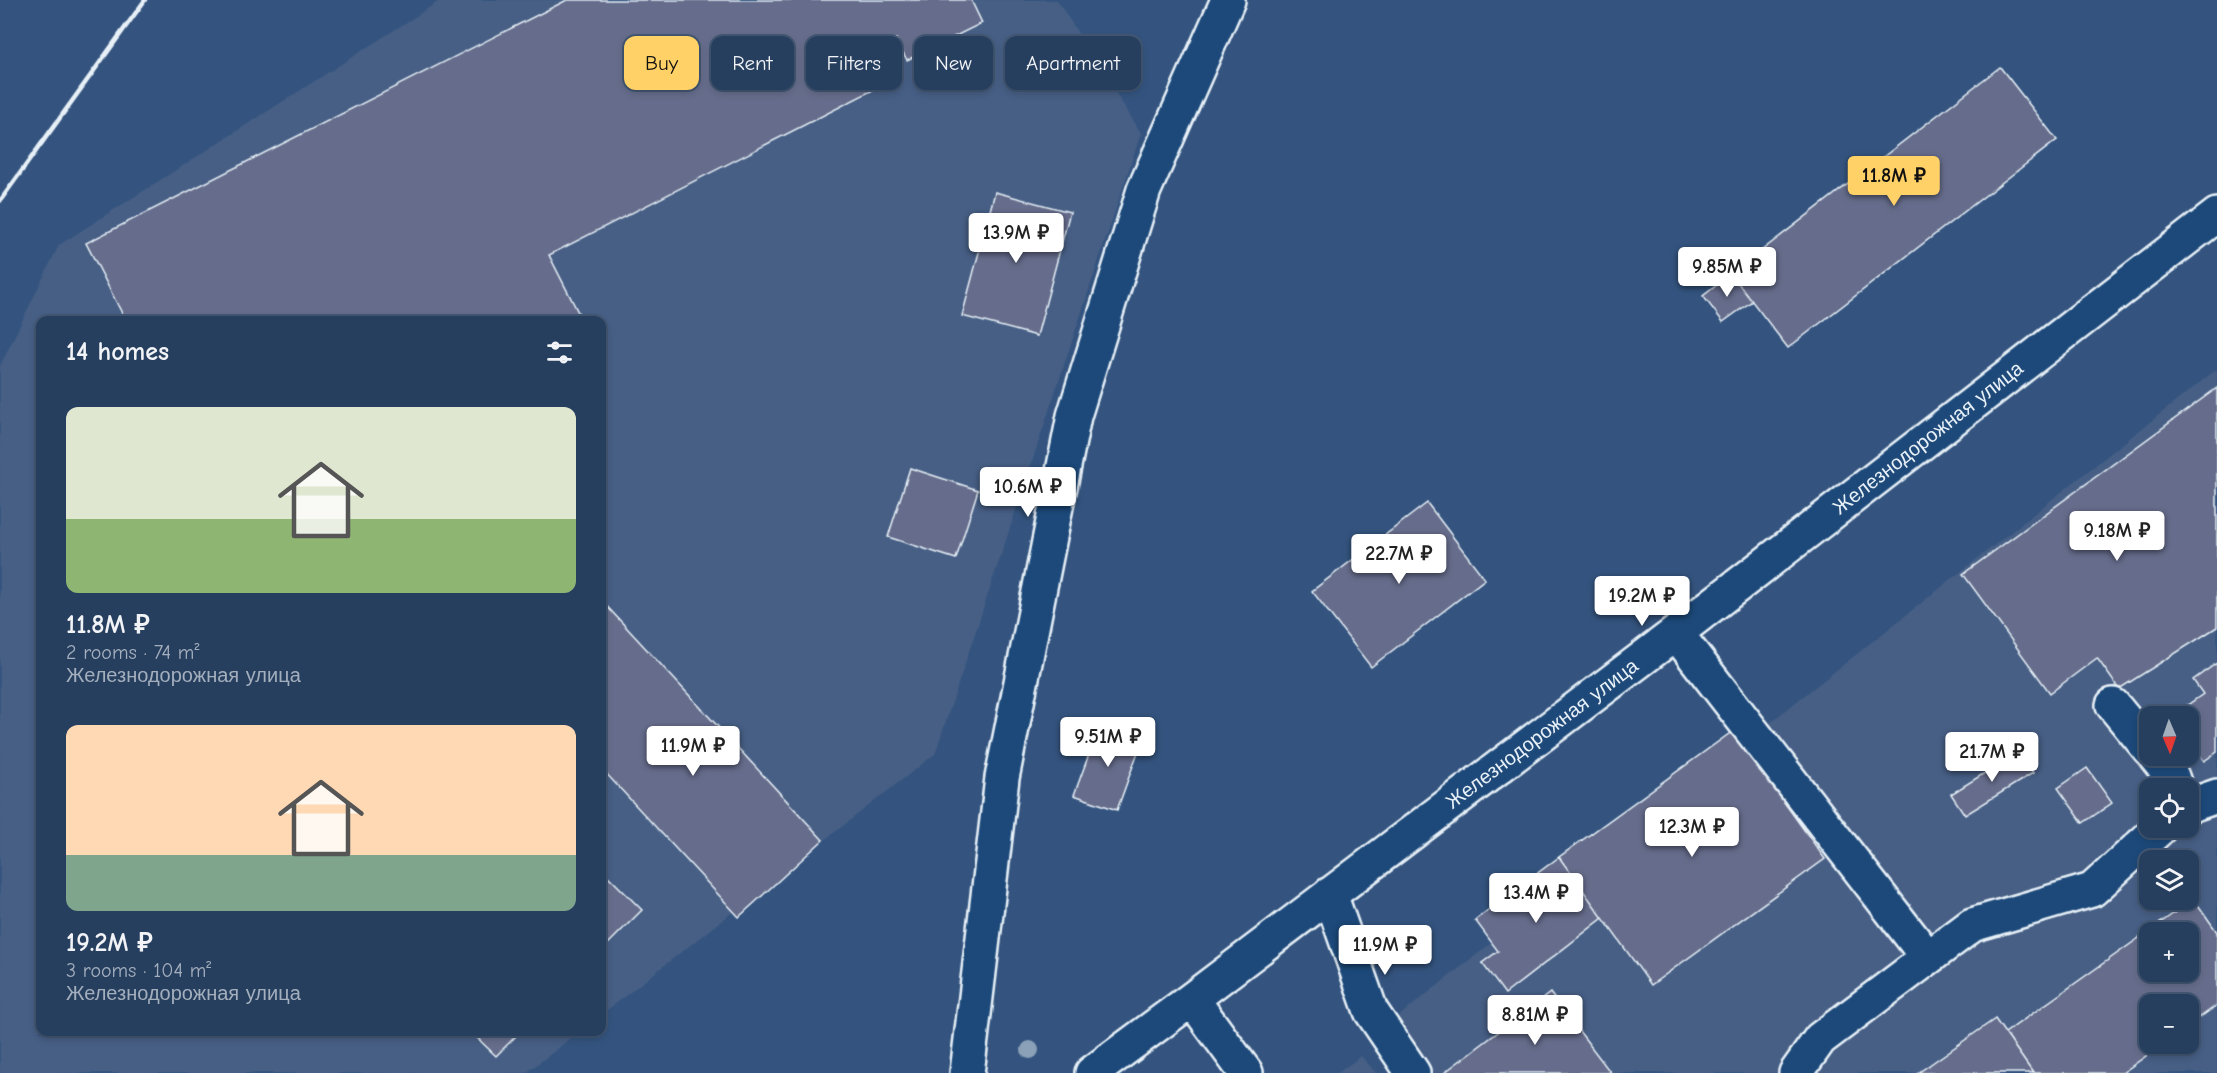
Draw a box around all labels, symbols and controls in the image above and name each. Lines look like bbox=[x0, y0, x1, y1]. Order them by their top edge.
chip: Buy bbox=[624, 36, 699, 90]
chip: Rent bbox=[711, 36, 794, 90]
chip: Filters bbox=[806, 36, 902, 90]
chip: New bbox=[914, 36, 993, 90]
chip: Apartment bbox=[1005, 36, 1141, 90]
pin: 11.8M ₽ bbox=[1839, 156, 1949, 207]
text: 11.8M ₽ bbox=[1862, 164, 1926, 187]
pin: 13.9M ₽ bbox=[961, 213, 1071, 264]
text: 13.9M ₽ bbox=[983, 221, 1049, 244]
pin: 9.85M ₽ bbox=[1672, 247, 1782, 298]
text: 9.85M ₽ bbox=[1692, 255, 1762, 278]
icon: filters bbox=[543, 336, 576, 369]
text: 14 homes bbox=[66, 337, 169, 367]
street label: Железнодорожная улица bbox=[1828, 356, 2028, 519]
icon: home bbox=[267, 446, 375, 554]
pin: 10.6M ₽ bbox=[973, 467, 1083, 518]
text: 10.6M ₽ bbox=[994, 475, 1062, 498]
pin: 9.18M ₽ bbox=[2062, 511, 2172, 562]
text: 9.18M ₽ bbox=[2083, 519, 2151, 542]
pin: 22.7M ₽ bbox=[1344, 534, 1454, 585]
text: 22.7M ₽ bbox=[1365, 542, 1433, 565]
pin: 19.2M ₽ bbox=[1587, 576, 1697, 627]
text: 19.2M ₽ bbox=[1609, 584, 1675, 607]
text: 11.8M ₽ bbox=[66, 610, 150, 640]
text: 2 rooms · 74 m² bbox=[66, 641, 199, 664]
street label: Железнодорожная улица bbox=[1441, 654, 1643, 814]
text: Железнодорожная улица bbox=[66, 664, 301, 687]
north arrow bbox=[2139, 706, 2199, 766]
map controls bbox=[2139, 706, 2199, 1054]
pin: 9.51M ₽ bbox=[1053, 717, 1163, 768]
text: 9.51M ₽ bbox=[1074, 725, 1142, 748]
pin: 11.9M ₽ bbox=[638, 726, 748, 777]
pin: 21.7M ₽ bbox=[1937, 732, 2047, 783]
text: 11.9M ₽ bbox=[661, 734, 725, 757]
text: 21.7M ₽ bbox=[1959, 740, 2025, 763]
icon: home bbox=[267, 764, 375, 872]
button: locate bbox=[2139, 778, 2199, 838]
pin: 12.3M ₽ bbox=[1637, 807, 1747, 858]
text: 12.3M ₽ bbox=[1659, 815, 1725, 838]
button: layers bbox=[2139, 850, 2199, 910]
pin: 13.4M ₽ bbox=[1481, 873, 1591, 924]
text: 13.4M ₽ bbox=[1503, 881, 1569, 904]
button: + bbox=[2139, 922, 2199, 982]
pin: 11.9M ₽ bbox=[1330, 925, 1440, 976]
text: 19.2M ₽ bbox=[66, 928, 153, 958]
text: 11.9M ₽ bbox=[1353, 933, 1417, 956]
text: 3 rooms · 104 m² bbox=[66, 959, 211, 982]
text: Железнодорожная улица bbox=[66, 982, 301, 1005]
button: − bbox=[2139, 994, 2199, 1054]
pin: 8.81M ₽ bbox=[1480, 995, 1590, 1046]
text: 8.81M ₽ bbox=[1502, 1003, 1568, 1026]

